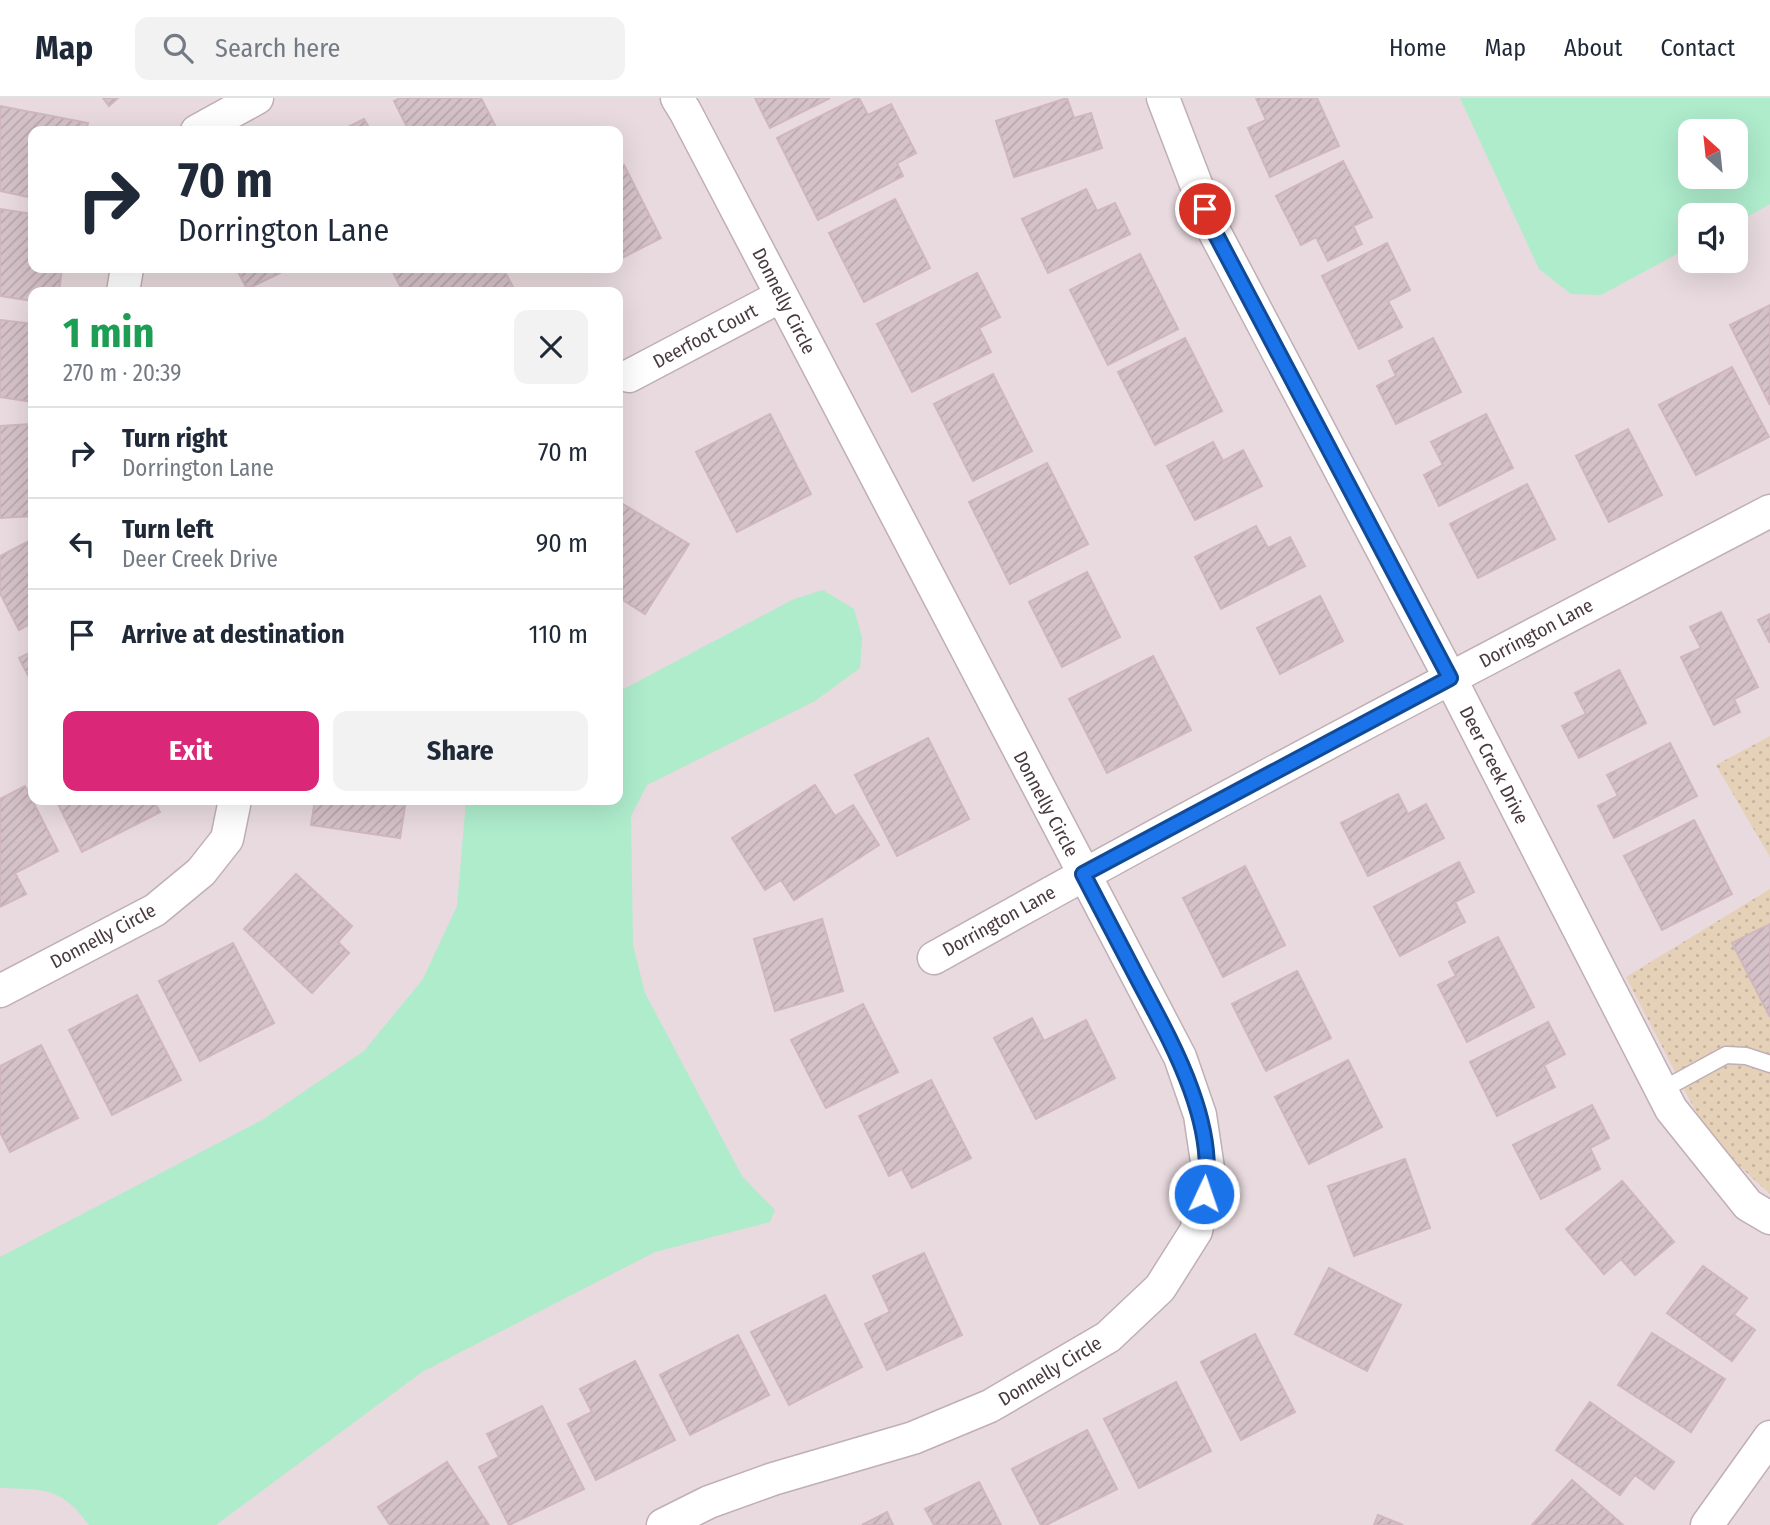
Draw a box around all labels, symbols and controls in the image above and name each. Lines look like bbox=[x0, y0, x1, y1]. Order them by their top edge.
search box bbox=[135, 17, 625, 80]
text: Map bbox=[35, 28, 93, 68]
icon: search bbox=[159, 29, 197, 67]
text: Search here bbox=[215, 33, 340, 64]
text: Home bbox=[1389, 34, 1446, 62]
text: Map bbox=[1484, 34, 1526, 62]
text: About bbox=[1564, 34, 1622, 62]
text: Contact bbox=[1660, 34, 1735, 62]
north arrow bbox=[1678, 119, 1748, 189]
map controls bbox=[1678, 119, 1748, 273]
text: 70 m bbox=[178, 151, 273, 210]
icon: right bbox=[63, 154, 154, 245]
pin bbox=[1175, 179, 1235, 239]
icon: arrive bbox=[1186, 190, 1224, 228]
button: sound bbox=[1678, 203, 1748, 273]
text: Dorrington Lane bbox=[178, 211, 389, 249]
street label: Donnelly Circle bbox=[747, 244, 821, 358]
street label: Deerfoot Court bbox=[649, 299, 762, 373]
text: 1 min bbox=[63, 308, 154, 358]
button: close bbox=[514, 310, 588, 384]
text: 270 m · 20:39 bbox=[63, 359, 181, 387]
text: Turn right bbox=[122, 423, 228, 454]
icon: right bbox=[63, 434, 101, 472]
text: 70 m bbox=[538, 437, 588, 468]
text: Dorrington Lane bbox=[122, 454, 274, 482]
text: Turn left bbox=[122, 514, 214, 545]
icon: left bbox=[63, 525, 101, 563]
text: 90 m bbox=[536, 528, 588, 559]
text: Deer Creek Drive bbox=[122, 545, 278, 573]
street label: Dorrington Lane bbox=[1475, 593, 1597, 673]
icon: arrive bbox=[63, 616, 101, 654]
text: Arrive at destination bbox=[122, 619, 345, 650]
text: 110 m bbox=[528, 619, 588, 650]
street label: Deer Creek Drive bbox=[1455, 702, 1533, 828]
button: Exit bbox=[63, 711, 319, 791]
button: Share bbox=[333, 711, 588, 791]
street label: Donnelly Circle bbox=[1009, 747, 1083, 861]
street label: Dorrington Lane bbox=[939, 881, 1059, 961]
street label: Donnelly Circle bbox=[46, 899, 160, 973]
position arrow bbox=[1167, 1157, 1241, 1231]
street label: Donnelly Circle bbox=[994, 1331, 1106, 1411]

